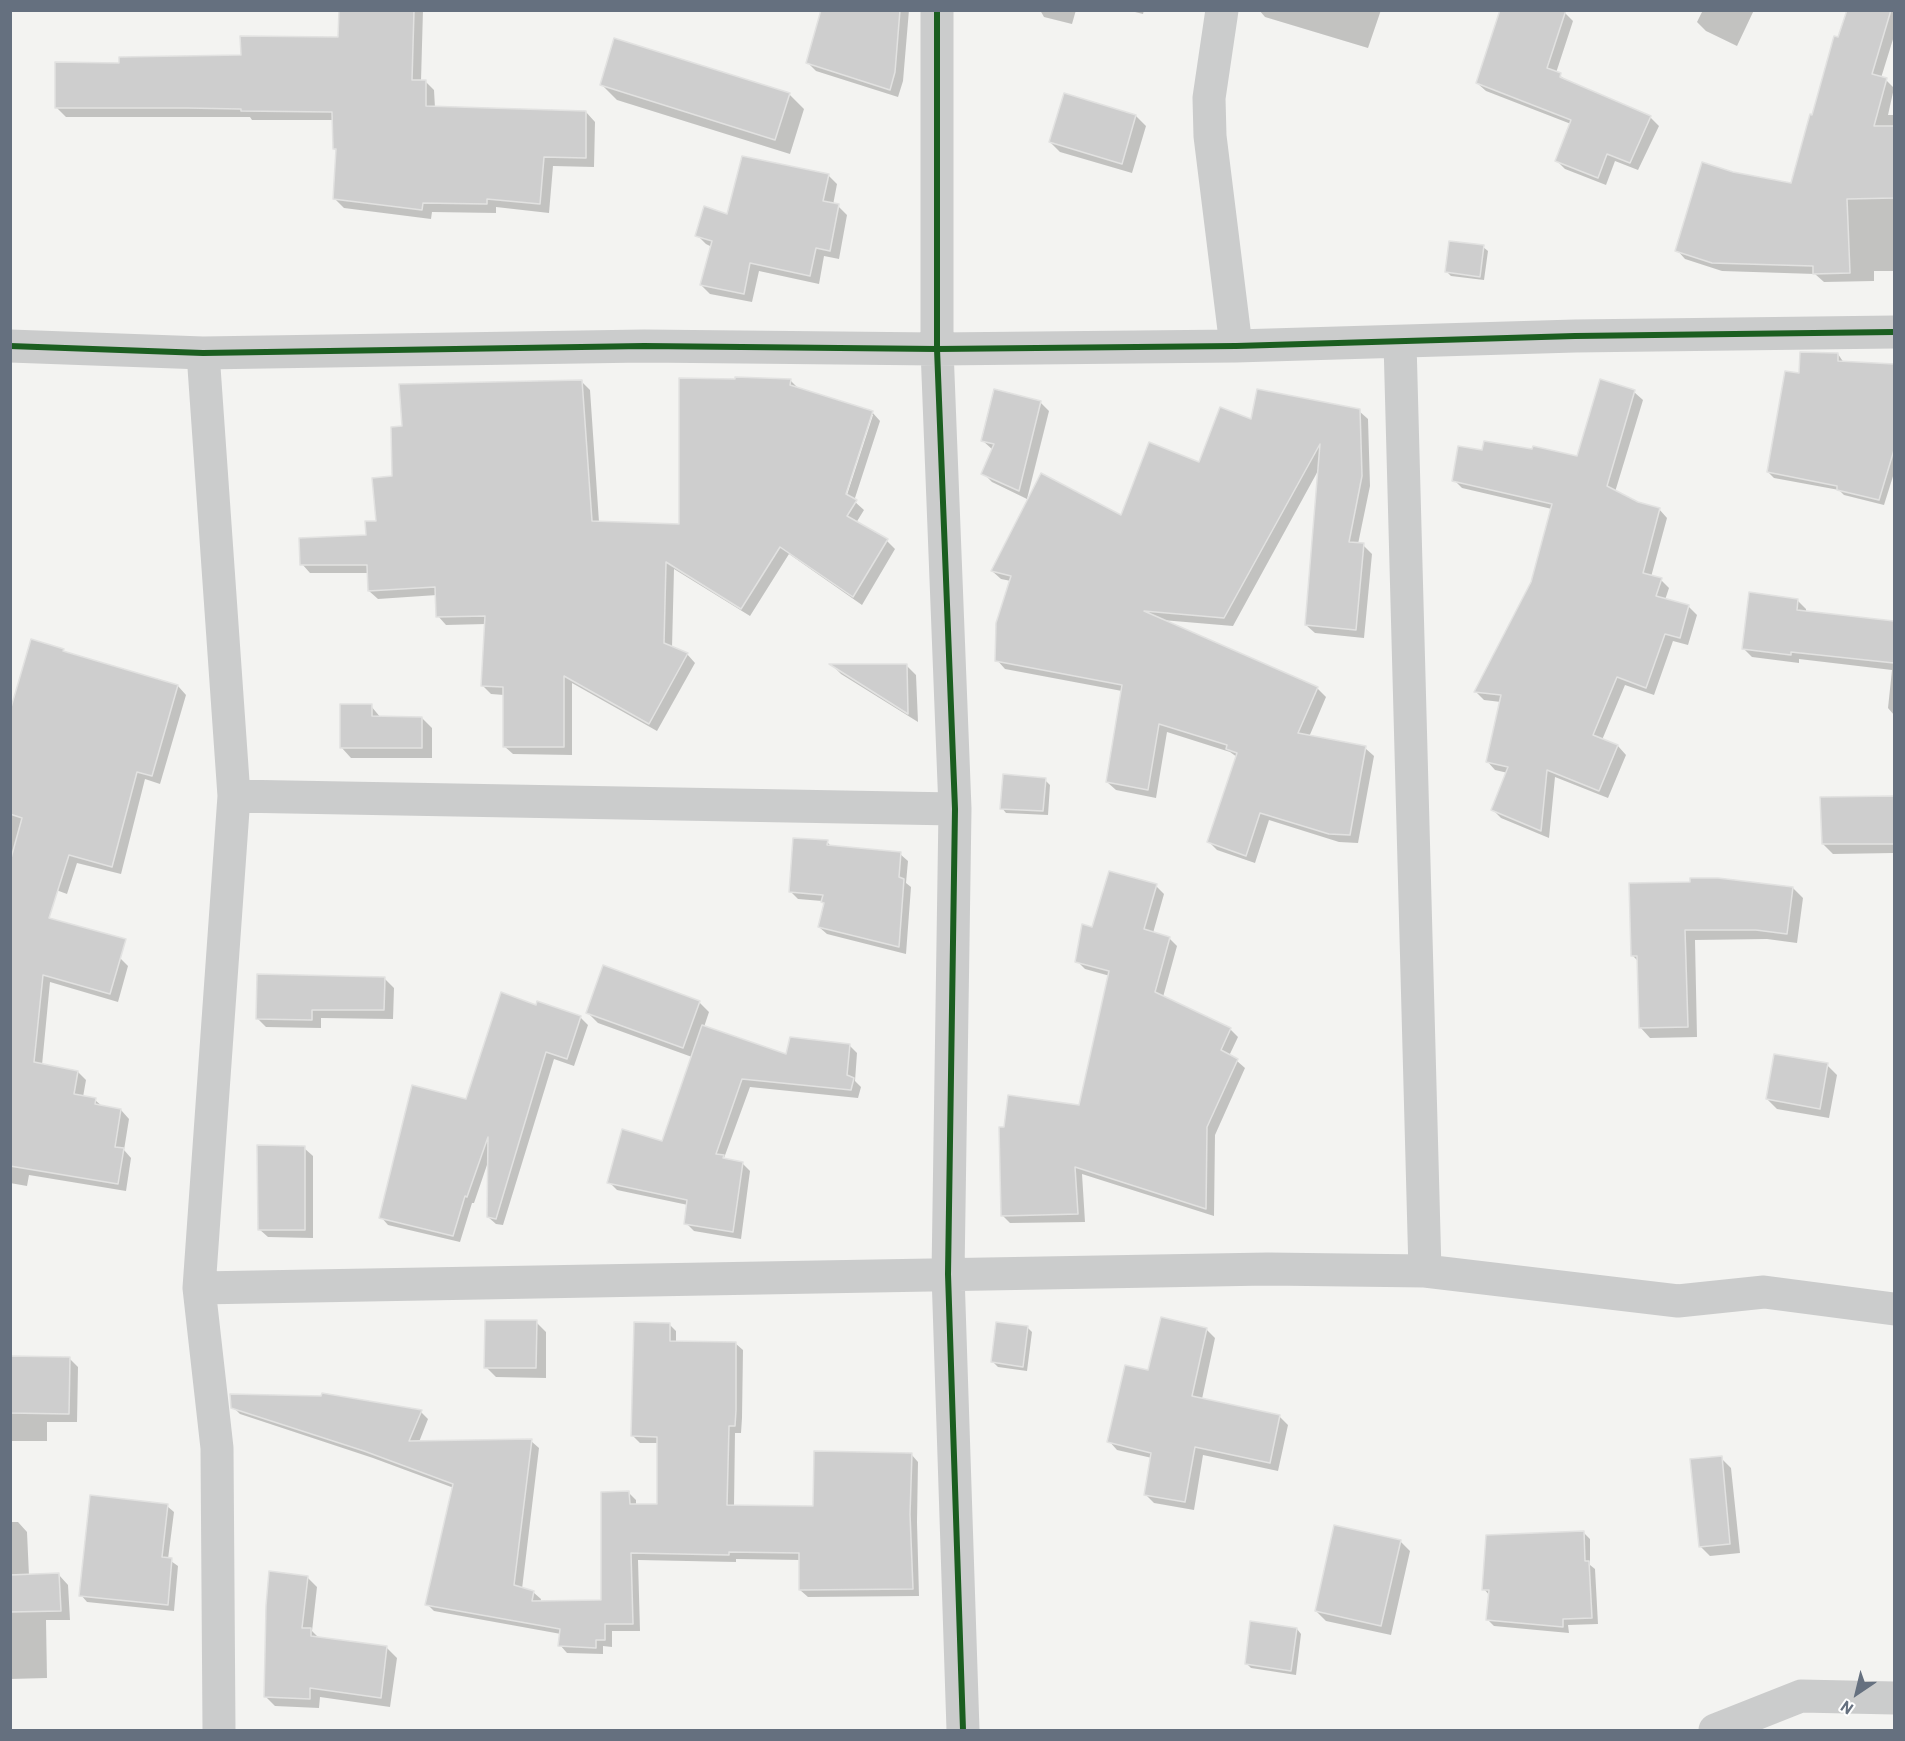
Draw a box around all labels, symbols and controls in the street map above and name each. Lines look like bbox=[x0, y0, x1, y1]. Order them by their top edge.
north arrow bbox=[1827, 1663, 1887, 1723]
text: N bbox=[1837, 1697, 1856, 1719]

